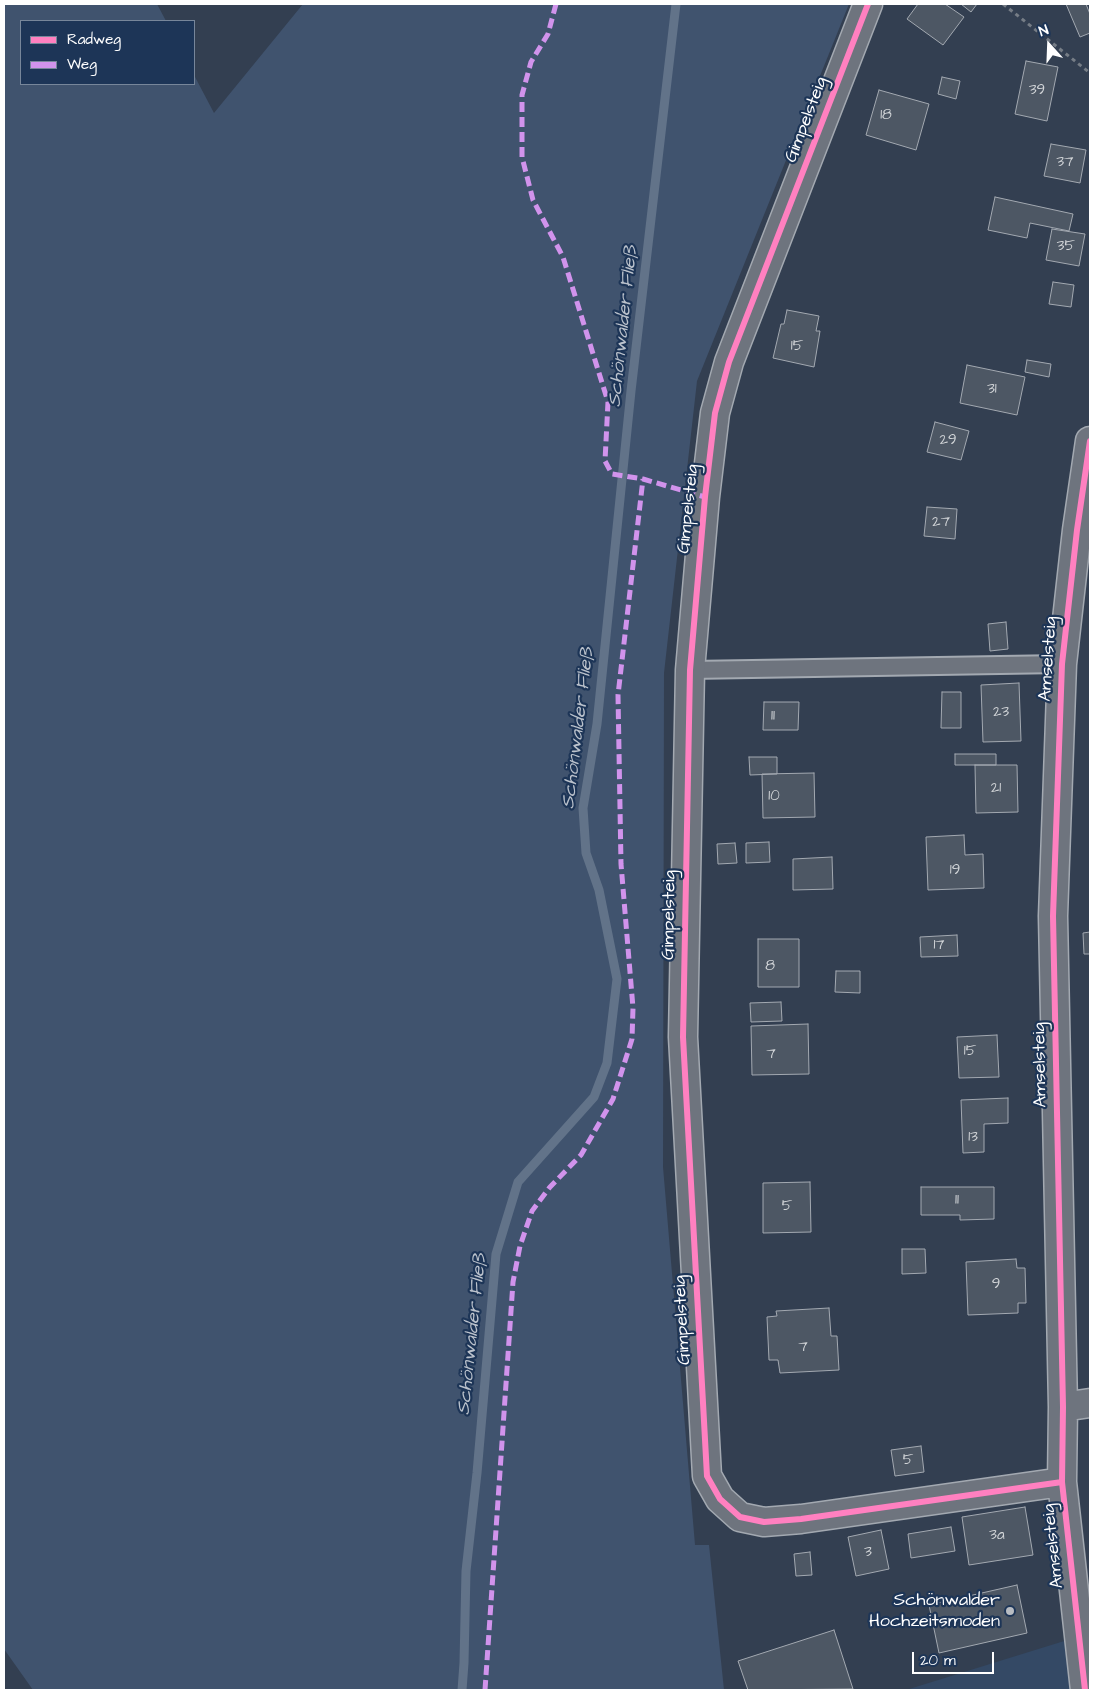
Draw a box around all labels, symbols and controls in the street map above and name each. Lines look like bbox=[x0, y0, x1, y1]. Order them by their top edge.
legend bbox=[20, 20, 195, 85]
north arrow bbox=[1024, 20, 1074, 70]
text: N bbox=[1036, 20, 1051, 42]
text: Radweg bbox=[67, 29, 121, 50]
text: Weg bbox=[67, 54, 97, 75]
street label: Gimpelsteig bbox=[781, 74, 833, 166]
house number: 39 bbox=[1029, 82, 1045, 100]
house number: 18 bbox=[880, 107, 892, 125]
house number: 37 bbox=[1057, 154, 1073, 172]
house number: 35 bbox=[1057, 238, 1075, 256]
water label: Schönwalder Fließ bbox=[604, 244, 644, 408]
house number: 15 bbox=[791, 338, 803, 356]
house number: 31 bbox=[987, 381, 997, 399]
house number: 29 bbox=[939, 432, 957, 450]
street label: Gimpelsteig bbox=[674, 463, 704, 555]
house number: 27 bbox=[932, 514, 950, 532]
street label: Amselsteig bbox=[1035, 616, 1063, 702]
water label: Schönwalder Fließ bbox=[558, 646, 600, 810]
house number: 23 bbox=[993, 704, 1009, 722]
house number: 11 bbox=[771, 708, 775, 726]
house number: 21 bbox=[991, 780, 1001, 798]
house number: 10 bbox=[768, 788, 780, 806]
house number: 19 bbox=[950, 862, 960, 880]
street label: Gimpelsteig bbox=[658, 870, 682, 960]
house number: 17 bbox=[933, 937, 945, 955]
house number: 8 bbox=[765, 958, 775, 976]
street label: Amselsteig bbox=[1029, 1022, 1053, 1108]
house number: 15 bbox=[964, 1043, 976, 1061]
house number: 7 bbox=[766, 1046, 776, 1064]
house number: 13 bbox=[968, 1129, 978, 1147]
house number: 11 bbox=[955, 1192, 959, 1210]
house number: 5 bbox=[782, 1198, 792, 1216]
water label: Schönwalder Fließ bbox=[453, 1252, 493, 1416]
street label: Gimpelsteig bbox=[670, 1275, 696, 1365]
house number: 9 bbox=[992, 1276, 1000, 1294]
house number: 7 bbox=[798, 1339, 808, 1357]
house number: 5 bbox=[903, 1452, 913, 1470]
street label: Amselsteig bbox=[1039, 1503, 1069, 1589]
house number: 3a bbox=[989, 1527, 1005, 1545]
house number: 3 bbox=[864, 1544, 872, 1562]
place label: Schönwalder Hochzeitsmoden bbox=[869, 1590, 1000, 1632]
marker: Schönwalder Hochzeitsmoden bbox=[1004, 1605, 1016, 1617]
scale bar bbox=[914, 1642, 996, 1674]
text: 20 m bbox=[920, 1650, 956, 1671]

